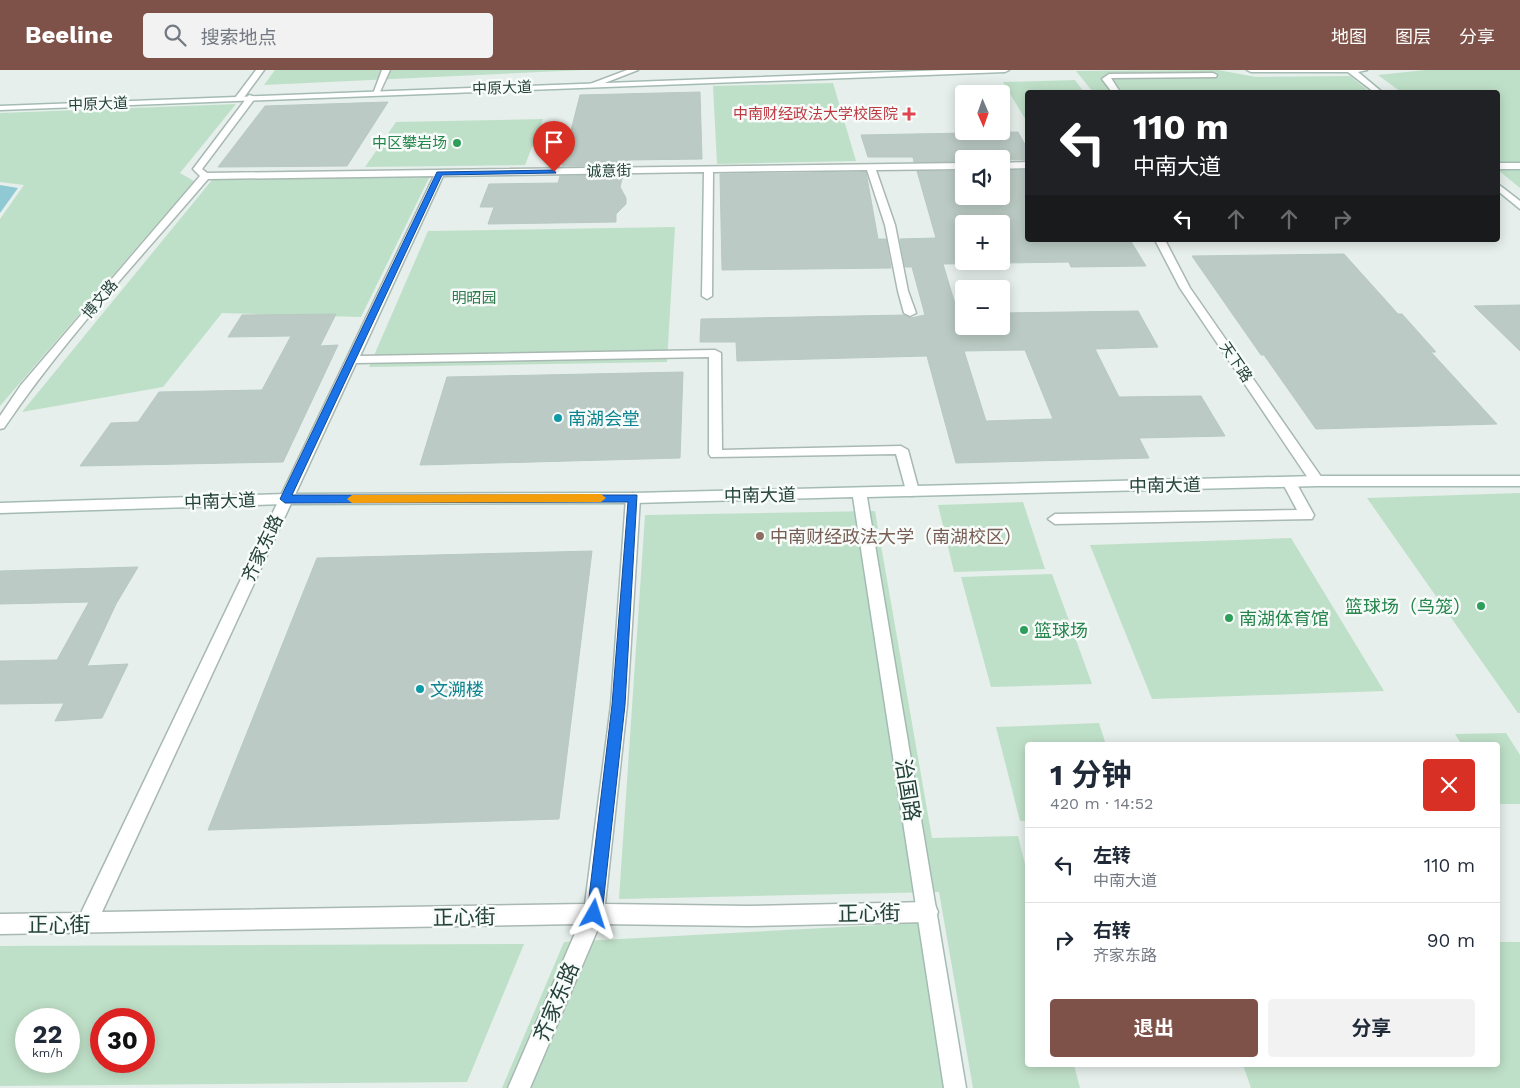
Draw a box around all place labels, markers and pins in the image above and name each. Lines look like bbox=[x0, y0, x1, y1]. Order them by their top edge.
place label: 中南财经政法大学校医院 bbox=[733, 105, 898, 123]
marker: 中南财经政法大学校医院 bbox=[902, 107, 916, 121]
pin bbox=[533, 121, 575, 172]
place label: 中区攀岩场 bbox=[372, 134, 447, 152]
marker: 中区攀岩场 bbox=[451, 137, 463, 149]
place label: 南湖会堂 bbox=[568, 408, 640, 429]
marker: 南湖会堂 bbox=[552, 412, 564, 424]
place label: 中南财经政法大学（南湖校区） bbox=[770, 526, 1022, 547]
marker: 中南财经政法大学（南湖校区） bbox=[754, 530, 766, 542]
place label: 篮球场（鸟笼） bbox=[1345, 596, 1471, 617]
marker: 篮球场（鸟笼） bbox=[1475, 600, 1487, 612]
place label: 南湖体育馆 bbox=[1239, 608, 1329, 629]
marker: 南湖体育馆 bbox=[1223, 612, 1235, 624]
place label: 篮球场 bbox=[1034, 620, 1088, 641]
marker: 篮球场 bbox=[1018, 624, 1030, 636]
place label: 文溯楼 bbox=[430, 679, 484, 700]
marker: 文溯楼 bbox=[414, 683, 426, 695]

